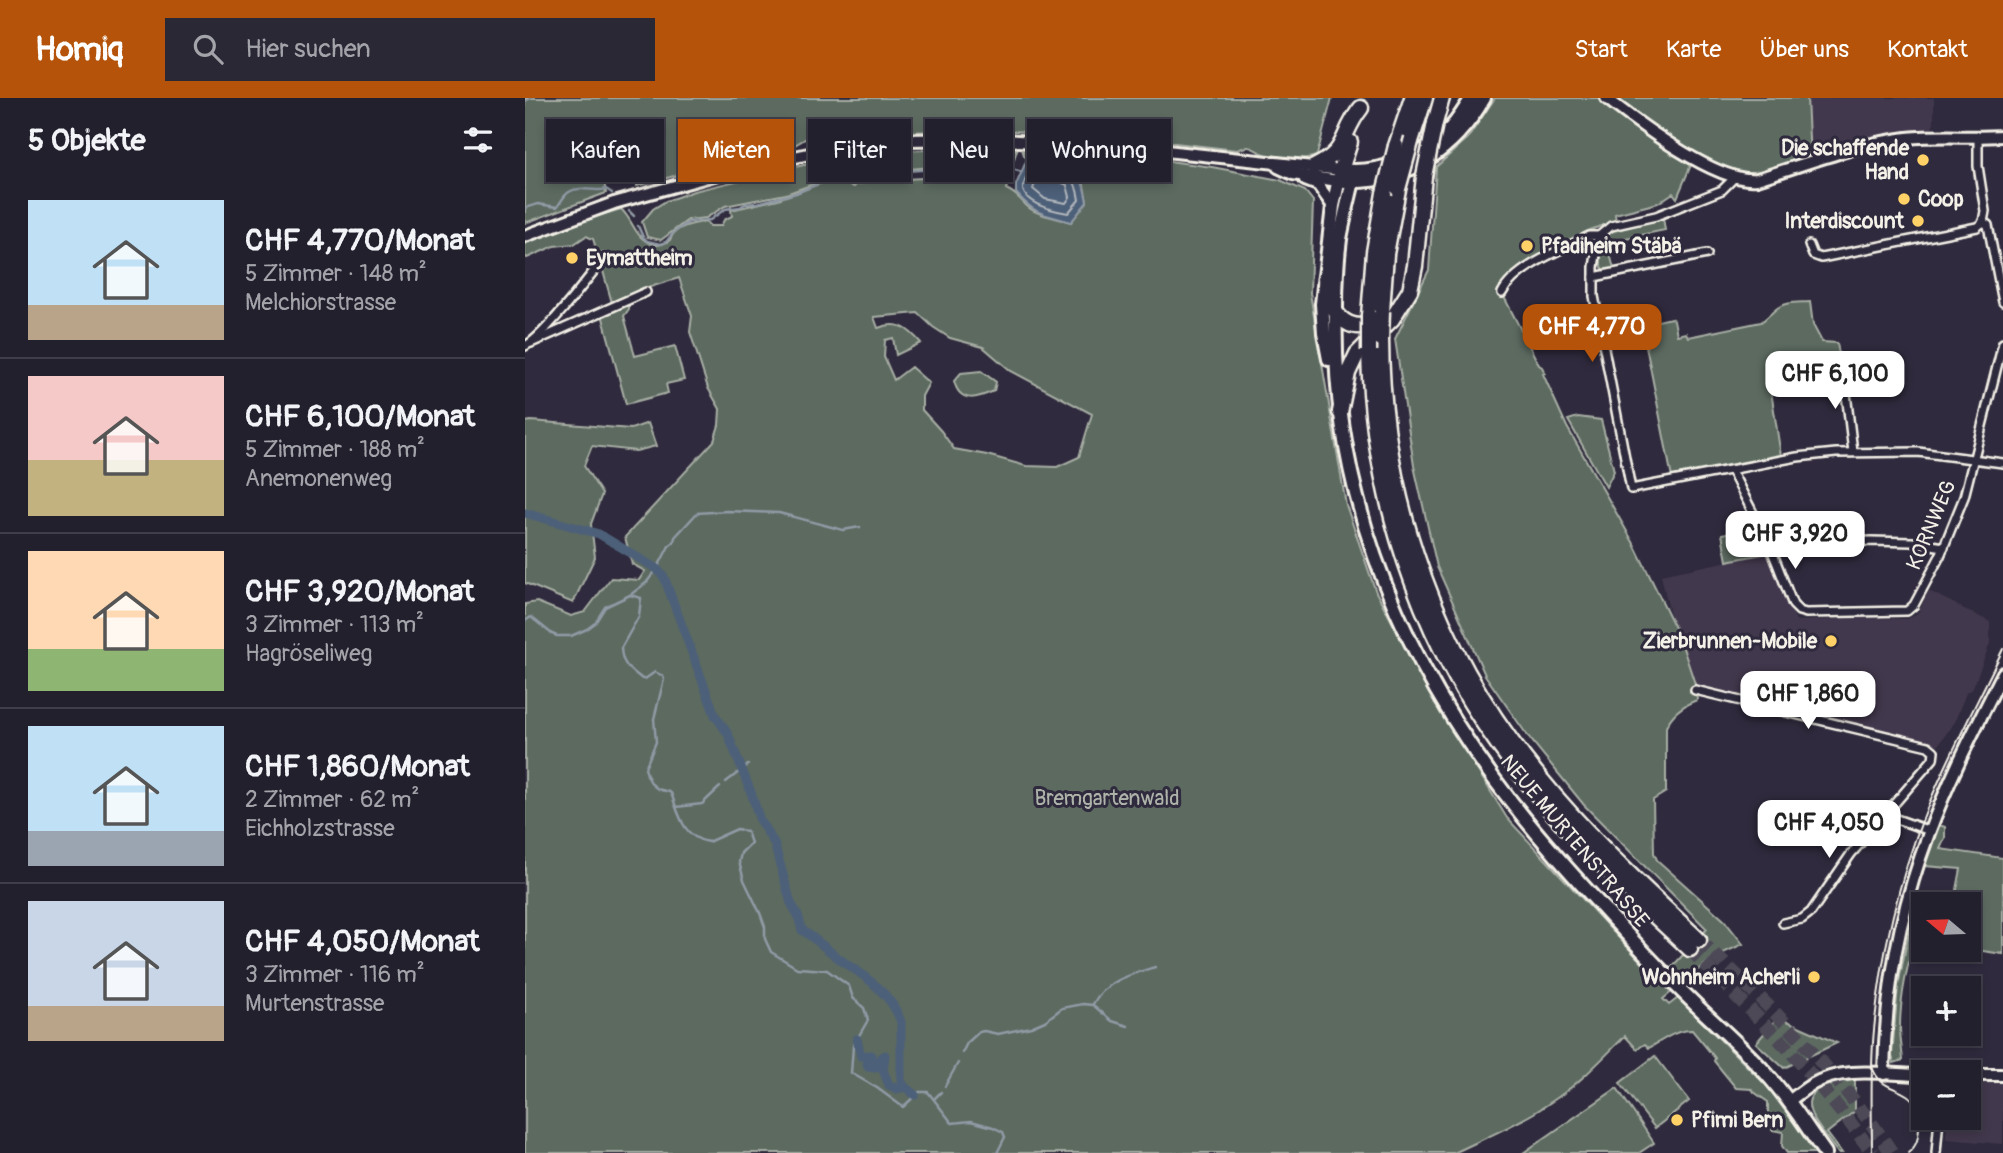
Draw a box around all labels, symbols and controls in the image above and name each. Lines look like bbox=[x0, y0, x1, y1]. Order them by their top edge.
search box bbox=[165, 18, 655, 81]
text: Homiq bbox=[35, 29, 123, 70]
icon: search bbox=[189, 30, 227, 68]
text: Hier suchen bbox=[245, 33, 371, 65]
text: Start bbox=[1575, 35, 1628, 64]
text: Karte bbox=[1666, 35, 1721, 64]
text: Über uns bbox=[1759, 35, 1849, 64]
text: Kontakt bbox=[1887, 35, 1968, 64]
chip: Kaufen bbox=[546, 119, 664, 182]
chip: Mieten bbox=[678, 119, 794, 182]
chip: Filter bbox=[808, 119, 911, 182]
chip: Neu bbox=[925, 119, 1013, 182]
chip: Wohnung bbox=[1027, 119, 1171, 182]
icon: filters bbox=[459, 121, 497, 159]
text: 5 Objekte bbox=[28, 122, 146, 159]
place label: Die schaffende Hand bbox=[1781, 135, 1910, 186]
marker: Die schaffende Hand bbox=[1915, 152, 1931, 168]
place label: Coop bbox=[1918, 186, 1964, 213]
marker: Coop bbox=[1896, 191, 1912, 207]
place label: Interdiscount bbox=[1784, 208, 1905, 235]
marker: Interdiscount bbox=[1910, 213, 1926, 229]
text: CHF 4,770/Monat bbox=[245, 222, 475, 259]
icon: home bbox=[84, 228, 168, 312]
place label: Pfadiheim Stäbä bbox=[1541, 233, 1682, 260]
marker: Pfadiheim Stäbä bbox=[1519, 238, 1535, 254]
place label: Eymattheim bbox=[586, 245, 693, 272]
marker: Eymattheim bbox=[564, 250, 580, 266]
text: 5 Zimmer · 148 m² bbox=[245, 259, 427, 288]
text: Melchiorstrasse bbox=[245, 288, 396, 317]
pin: CHF 4,770 bbox=[1512, 304, 1672, 364]
text: CHF 4,770 bbox=[1539, 312, 1645, 341]
pin: CHF 6,100 bbox=[1755, 352, 1915, 411]
text: CHF 6,100 bbox=[1781, 359, 1889, 388]
text: CHF 6,100/Monat bbox=[245, 398, 475, 435]
icon: home bbox=[84, 404, 168, 488]
text: 5 Zimmer · 188 m² bbox=[245, 435, 425, 464]
text: Anemonenweg bbox=[245, 464, 392, 493]
street label: KORNWEG bbox=[1900, 476, 1962, 574]
pin: CHF 3,920 bbox=[1715, 512, 1875, 571]
text: CHF 3,920 bbox=[1742, 519, 1848, 548]
text: CHF 3,920/Monat bbox=[245, 573, 474, 610]
icon: home bbox=[84, 579, 168, 663]
text: 3 Zimmer · 113 m² bbox=[245, 610, 424, 639]
place label: Zierbrunnen-Mobile bbox=[1642, 628, 1818, 655]
marker: Zierbrunnen-Mobile bbox=[1823, 633, 1839, 649]
text: Hagröseliweg bbox=[245, 639, 372, 668]
pin: CHF 1,860 bbox=[1728, 672, 1888, 731]
text: CHF 1,860 bbox=[1756, 679, 1860, 708]
text: CHF 1,860/Monat bbox=[245, 748, 470, 785]
street label: NEUE MURTENSTRASSE bbox=[1494, 749, 1655, 934]
icon: home bbox=[84, 754, 168, 838]
text: 2 Zimmer · 62 m² bbox=[245, 785, 419, 814]
park label: Bremgartenwald bbox=[1034, 785, 1180, 812]
pin: CHF 4,050 bbox=[1749, 800, 1909, 860]
text: CHF 4,050 bbox=[1774, 808, 1884, 837]
text: Eichholzstrasse bbox=[245, 814, 394, 843]
north arrow bbox=[1911, 892, 1981, 962]
map controls bbox=[1911, 892, 1981, 1130]
text: CHF 4,050/Monat bbox=[245, 923, 480, 960]
icon: home bbox=[84, 929, 168, 1013]
text: 3 Zimmer · 116 m² bbox=[245, 960, 425, 989]
place label: Wohnheim Acherli bbox=[1642, 964, 1800, 991]
marker: Wohnheim Acherli bbox=[1806, 969, 1822, 985]
button: + bbox=[1911, 976, 1981, 1046]
text: Murtenstrasse bbox=[245, 989, 384, 1018]
button: − bbox=[1911, 1060, 1981, 1130]
place label: Pfimi Bern bbox=[1691, 1107, 1784, 1134]
marker: Pfimi Bern bbox=[1669, 1112, 1685, 1128]

